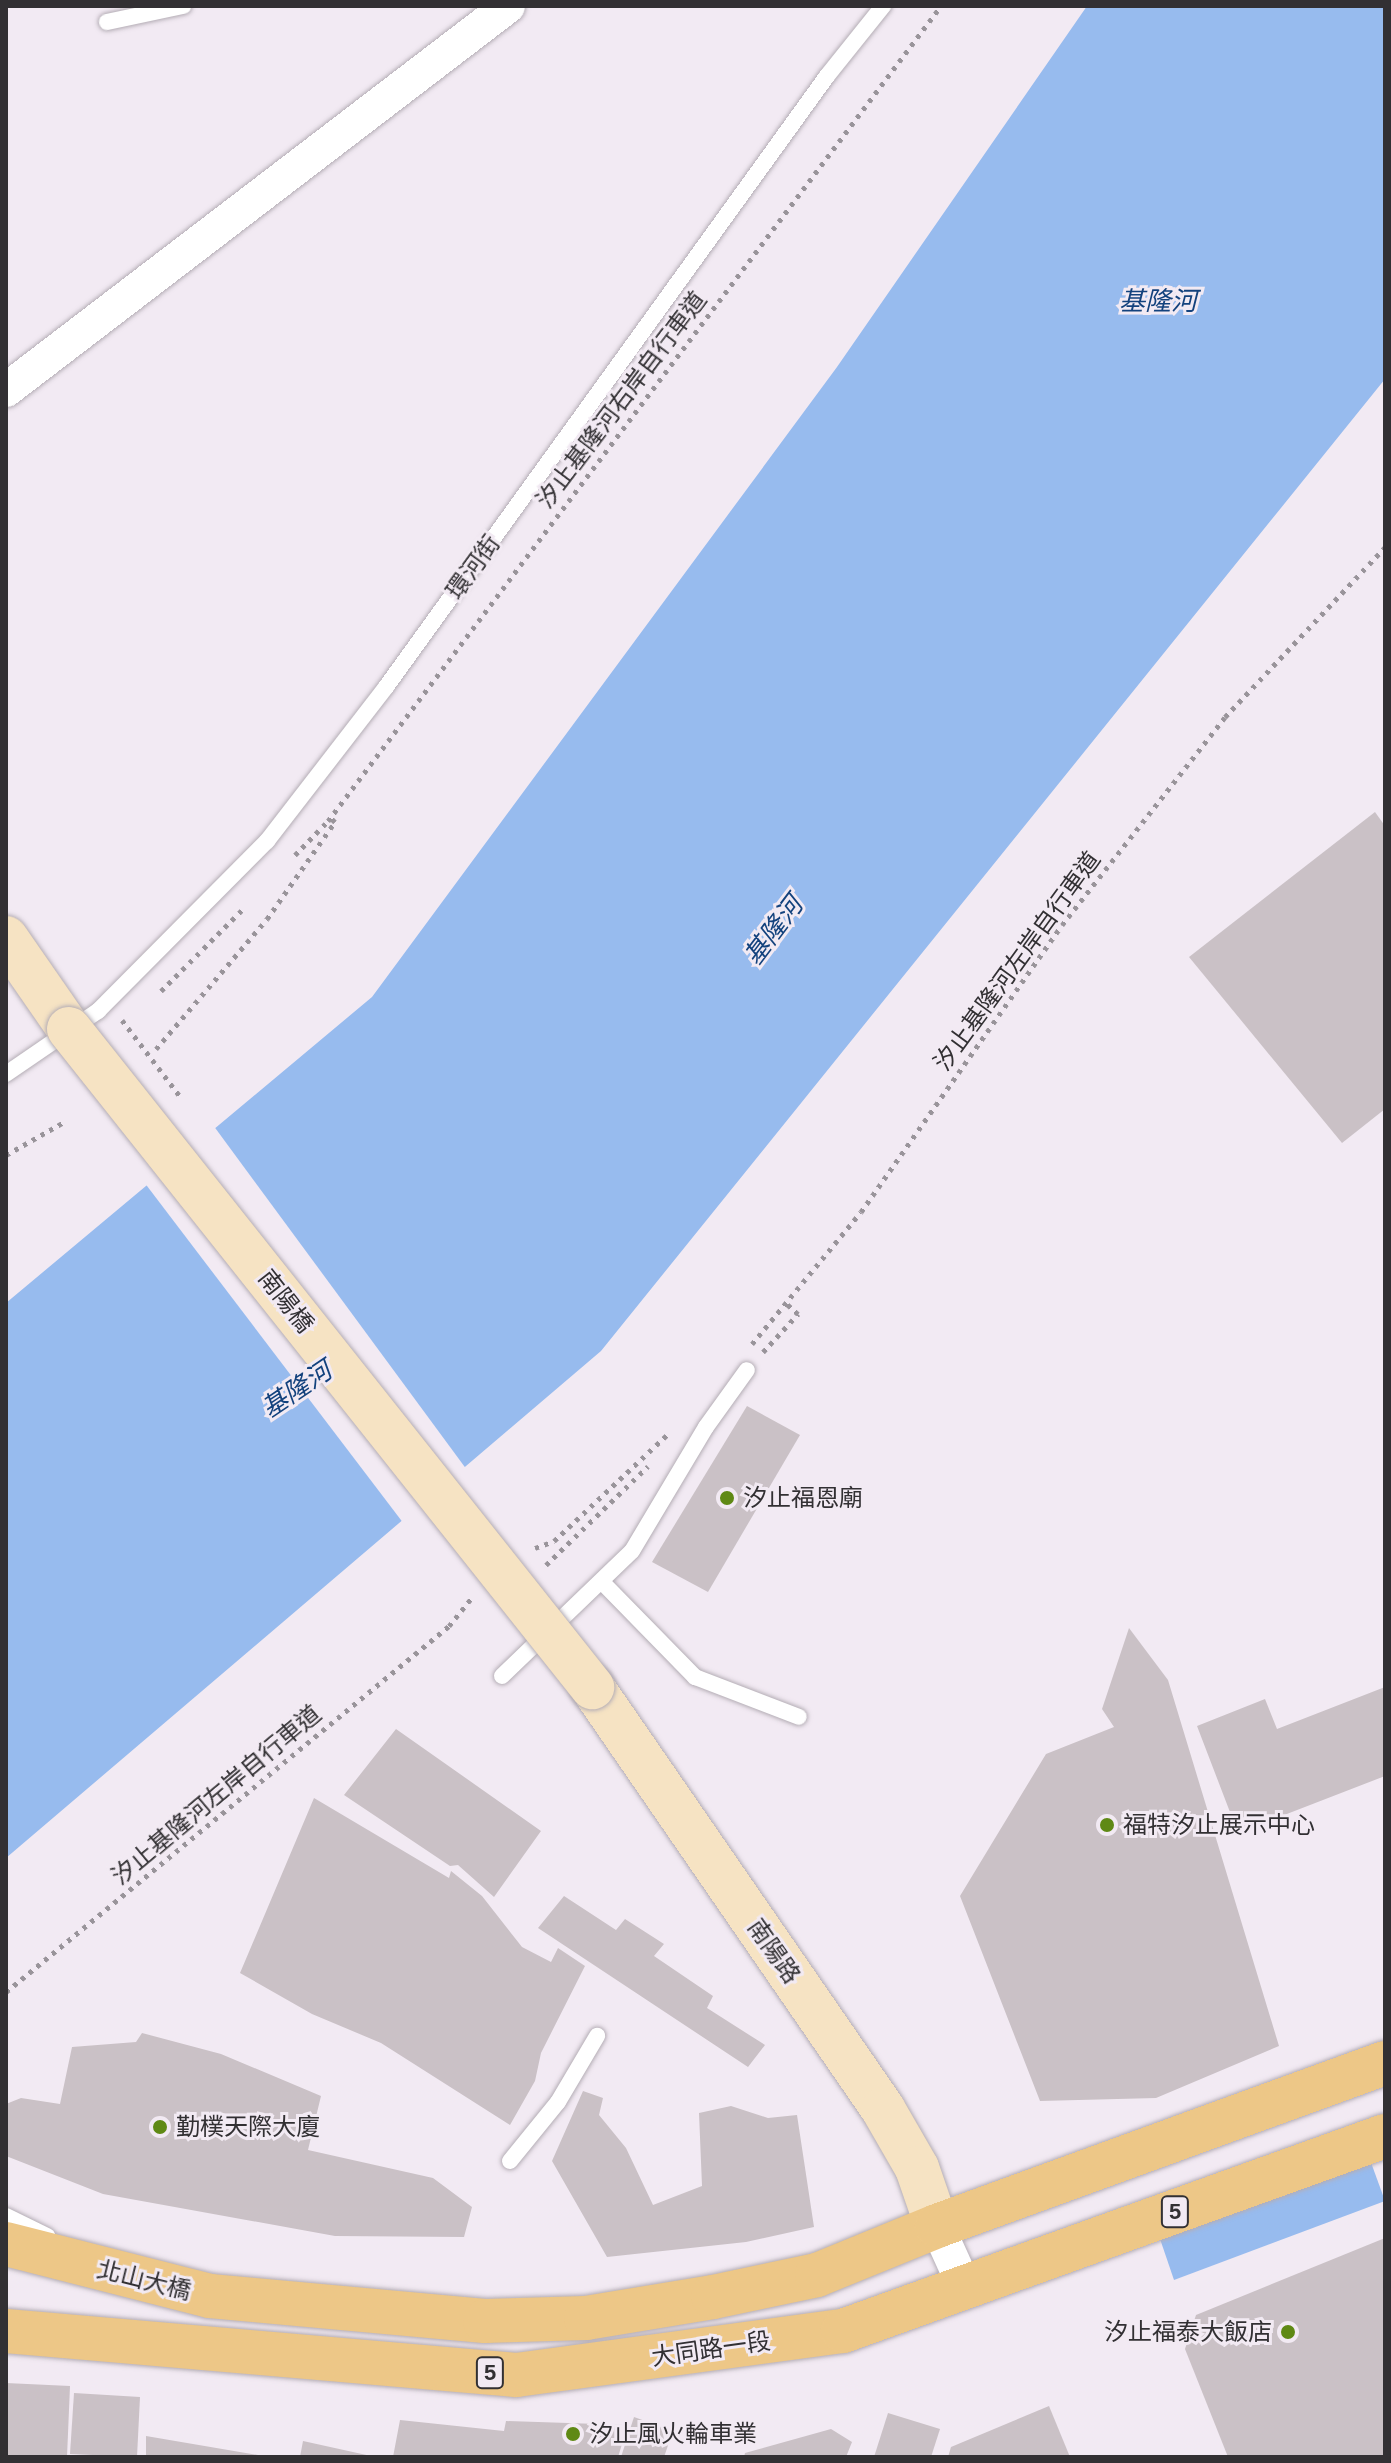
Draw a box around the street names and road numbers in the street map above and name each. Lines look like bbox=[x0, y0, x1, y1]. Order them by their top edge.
street label: 汐止基隆河右岸自行車道 bbox=[530, 286, 712, 514]
street label: 環河街 bbox=[440, 529, 506, 605]
street label: 汐止基隆河左岸自行車道 bbox=[928, 846, 1106, 1076]
street label: 南陽橋 bbox=[252, 1264, 320, 1338]
street label: 汐止基隆河左岸自行車道 bbox=[106, 1699, 326, 1891]
street label: 南陽路 bbox=[742, 1913, 806, 1989]
road number: 5 bbox=[1159, 2194, 1191, 2230]
street label: 北山大橋 bbox=[94, 2254, 194, 2306]
street label: 大同路一段 bbox=[650, 2326, 772, 2372]
road number: 5 bbox=[474, 2355, 506, 2391]

